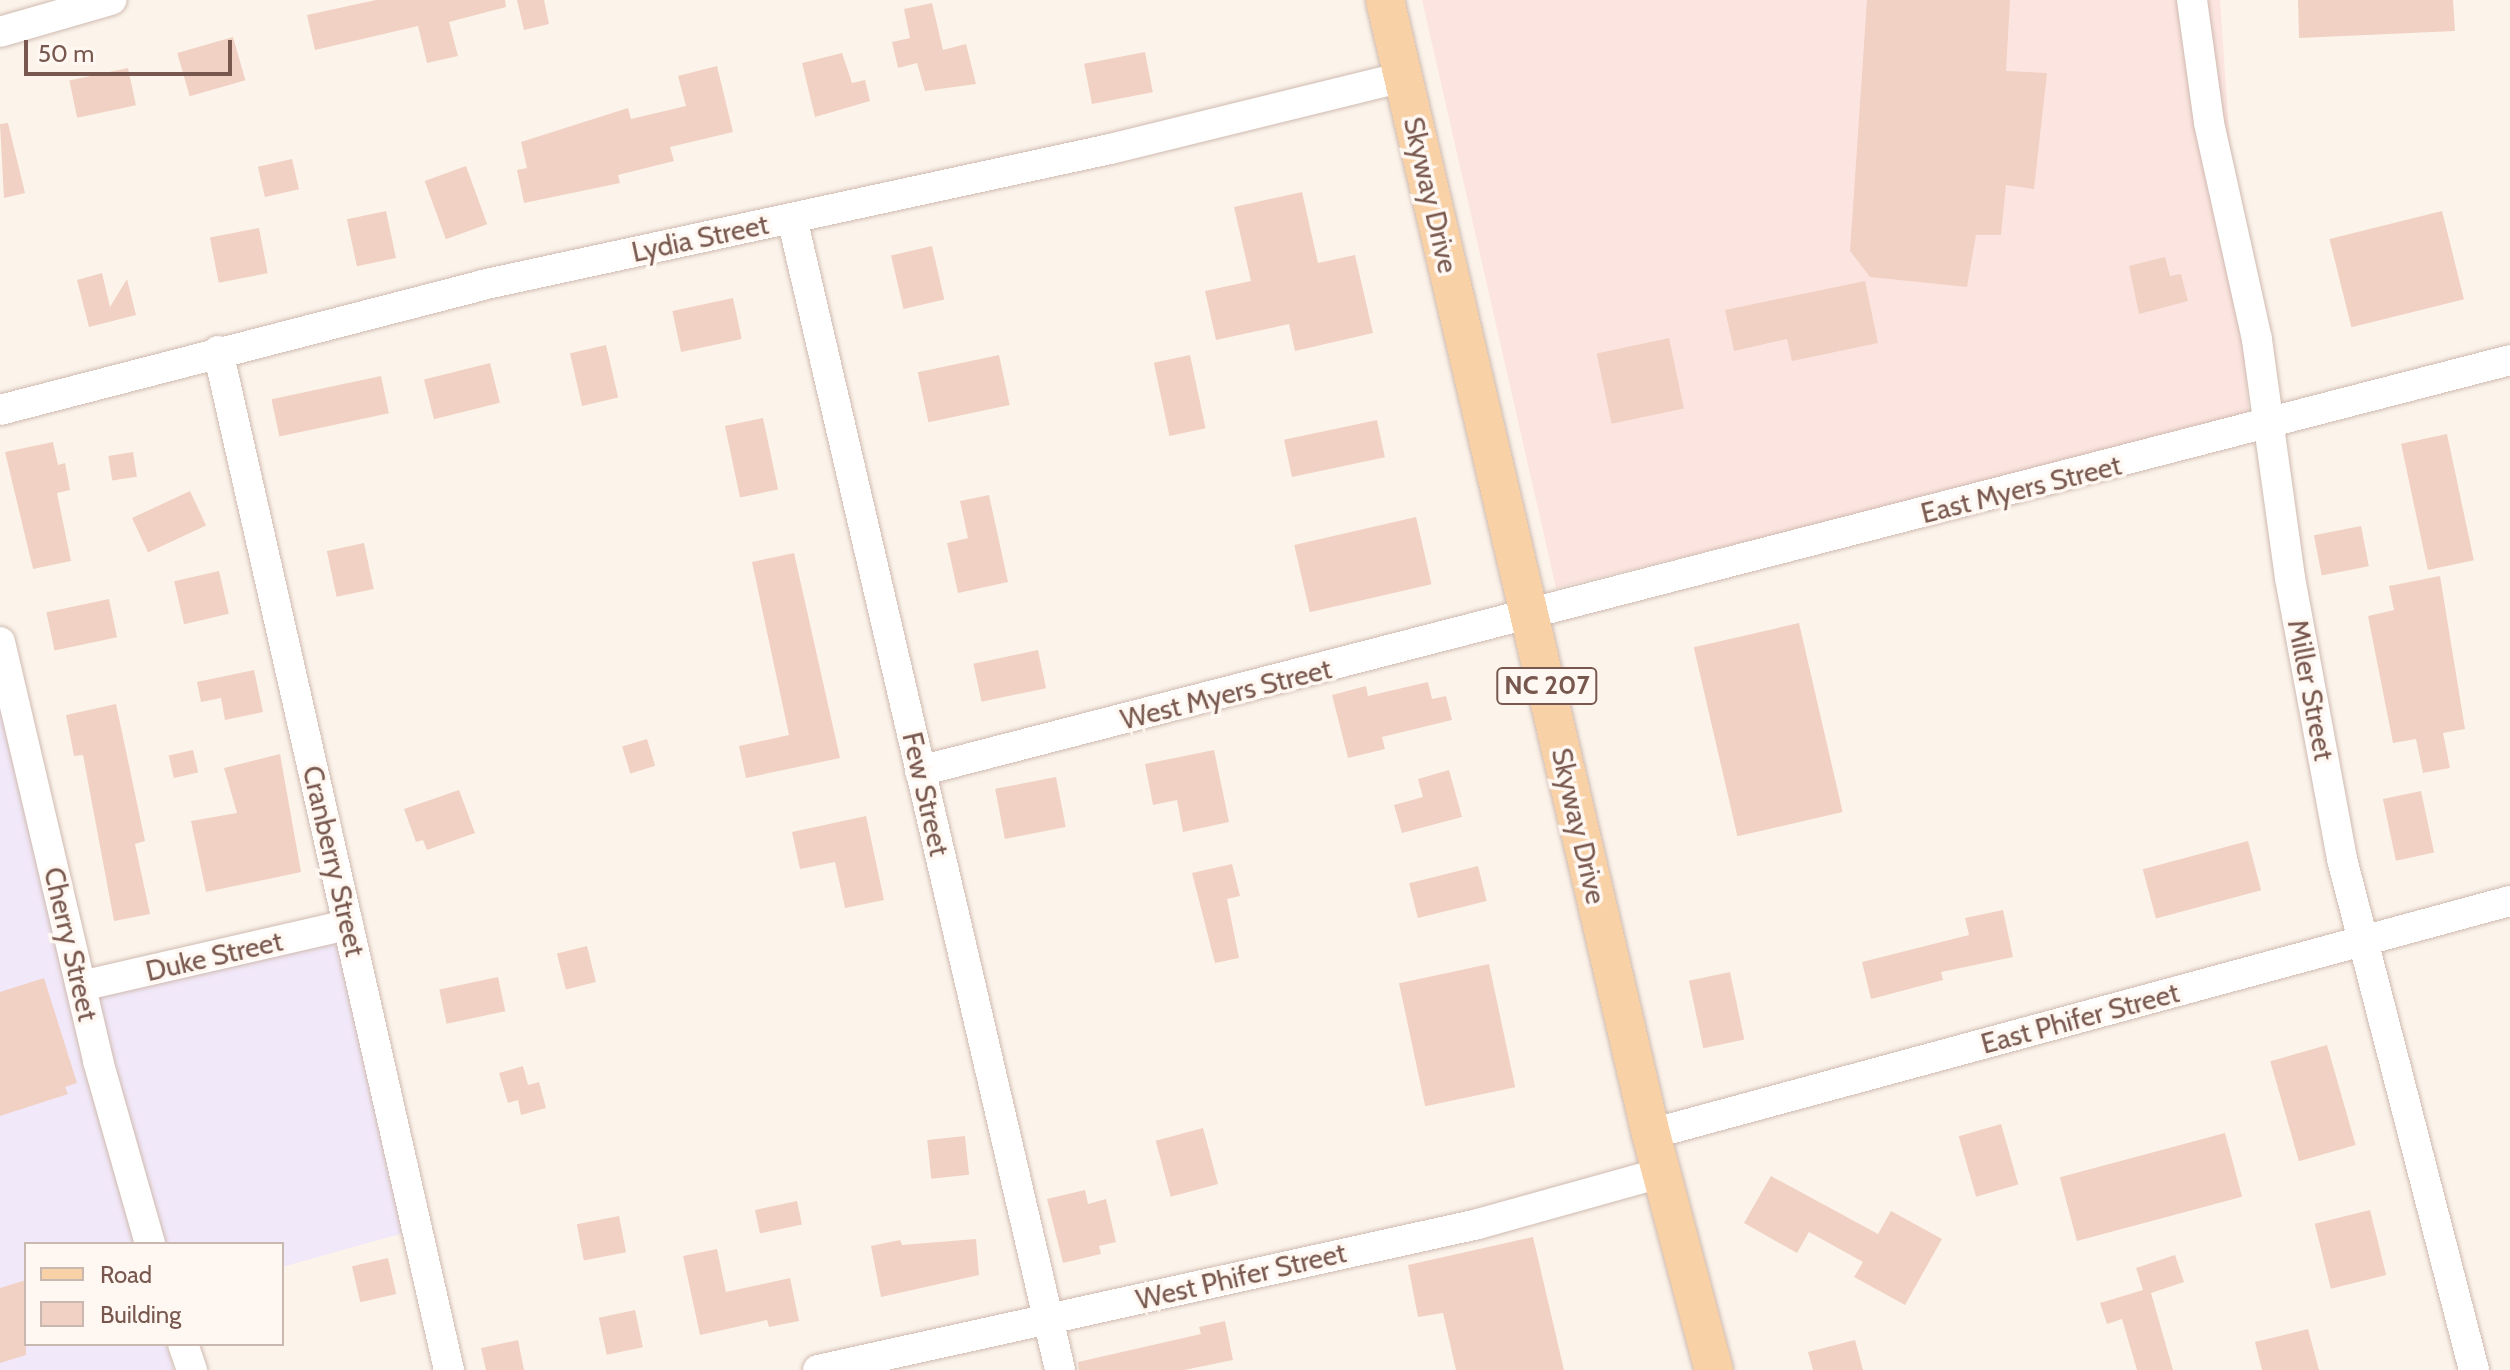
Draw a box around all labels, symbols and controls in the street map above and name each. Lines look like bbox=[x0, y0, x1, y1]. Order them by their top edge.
scale bar bbox=[28, 24, 236, 74]
text: 50 m bbox=[38, 39, 94, 68]
street label: Skyway Drive bbox=[1397, 114, 1465, 276]
street label: Lydia Street bbox=[629, 207, 771, 269]
street label: East Myers Street bbox=[1917, 448, 2125, 530]
street label: Miller Street bbox=[2281, 617, 2341, 763]
street label: West Myers Street bbox=[1117, 652, 1335, 736]
road number: NC 207 bbox=[1495, 664, 1599, 708]
street label: Few Street bbox=[895, 729, 957, 859]
street label: Skyway Drive bbox=[1545, 745, 1613, 907]
street label: Cranberry Street bbox=[296, 762, 372, 960]
street label: Cherry Street bbox=[37, 864, 105, 1024]
street label: Duke Street bbox=[142, 924, 286, 988]
street label: East Phifer Street bbox=[1977, 975, 2183, 1061]
street label: West Phifer Street bbox=[1133, 1236, 1349, 1316]
legend bbox=[24, 1242, 284, 1346]
text: Road bbox=[100, 1260, 152, 1289]
text: Building bbox=[100, 1300, 181, 1329]

